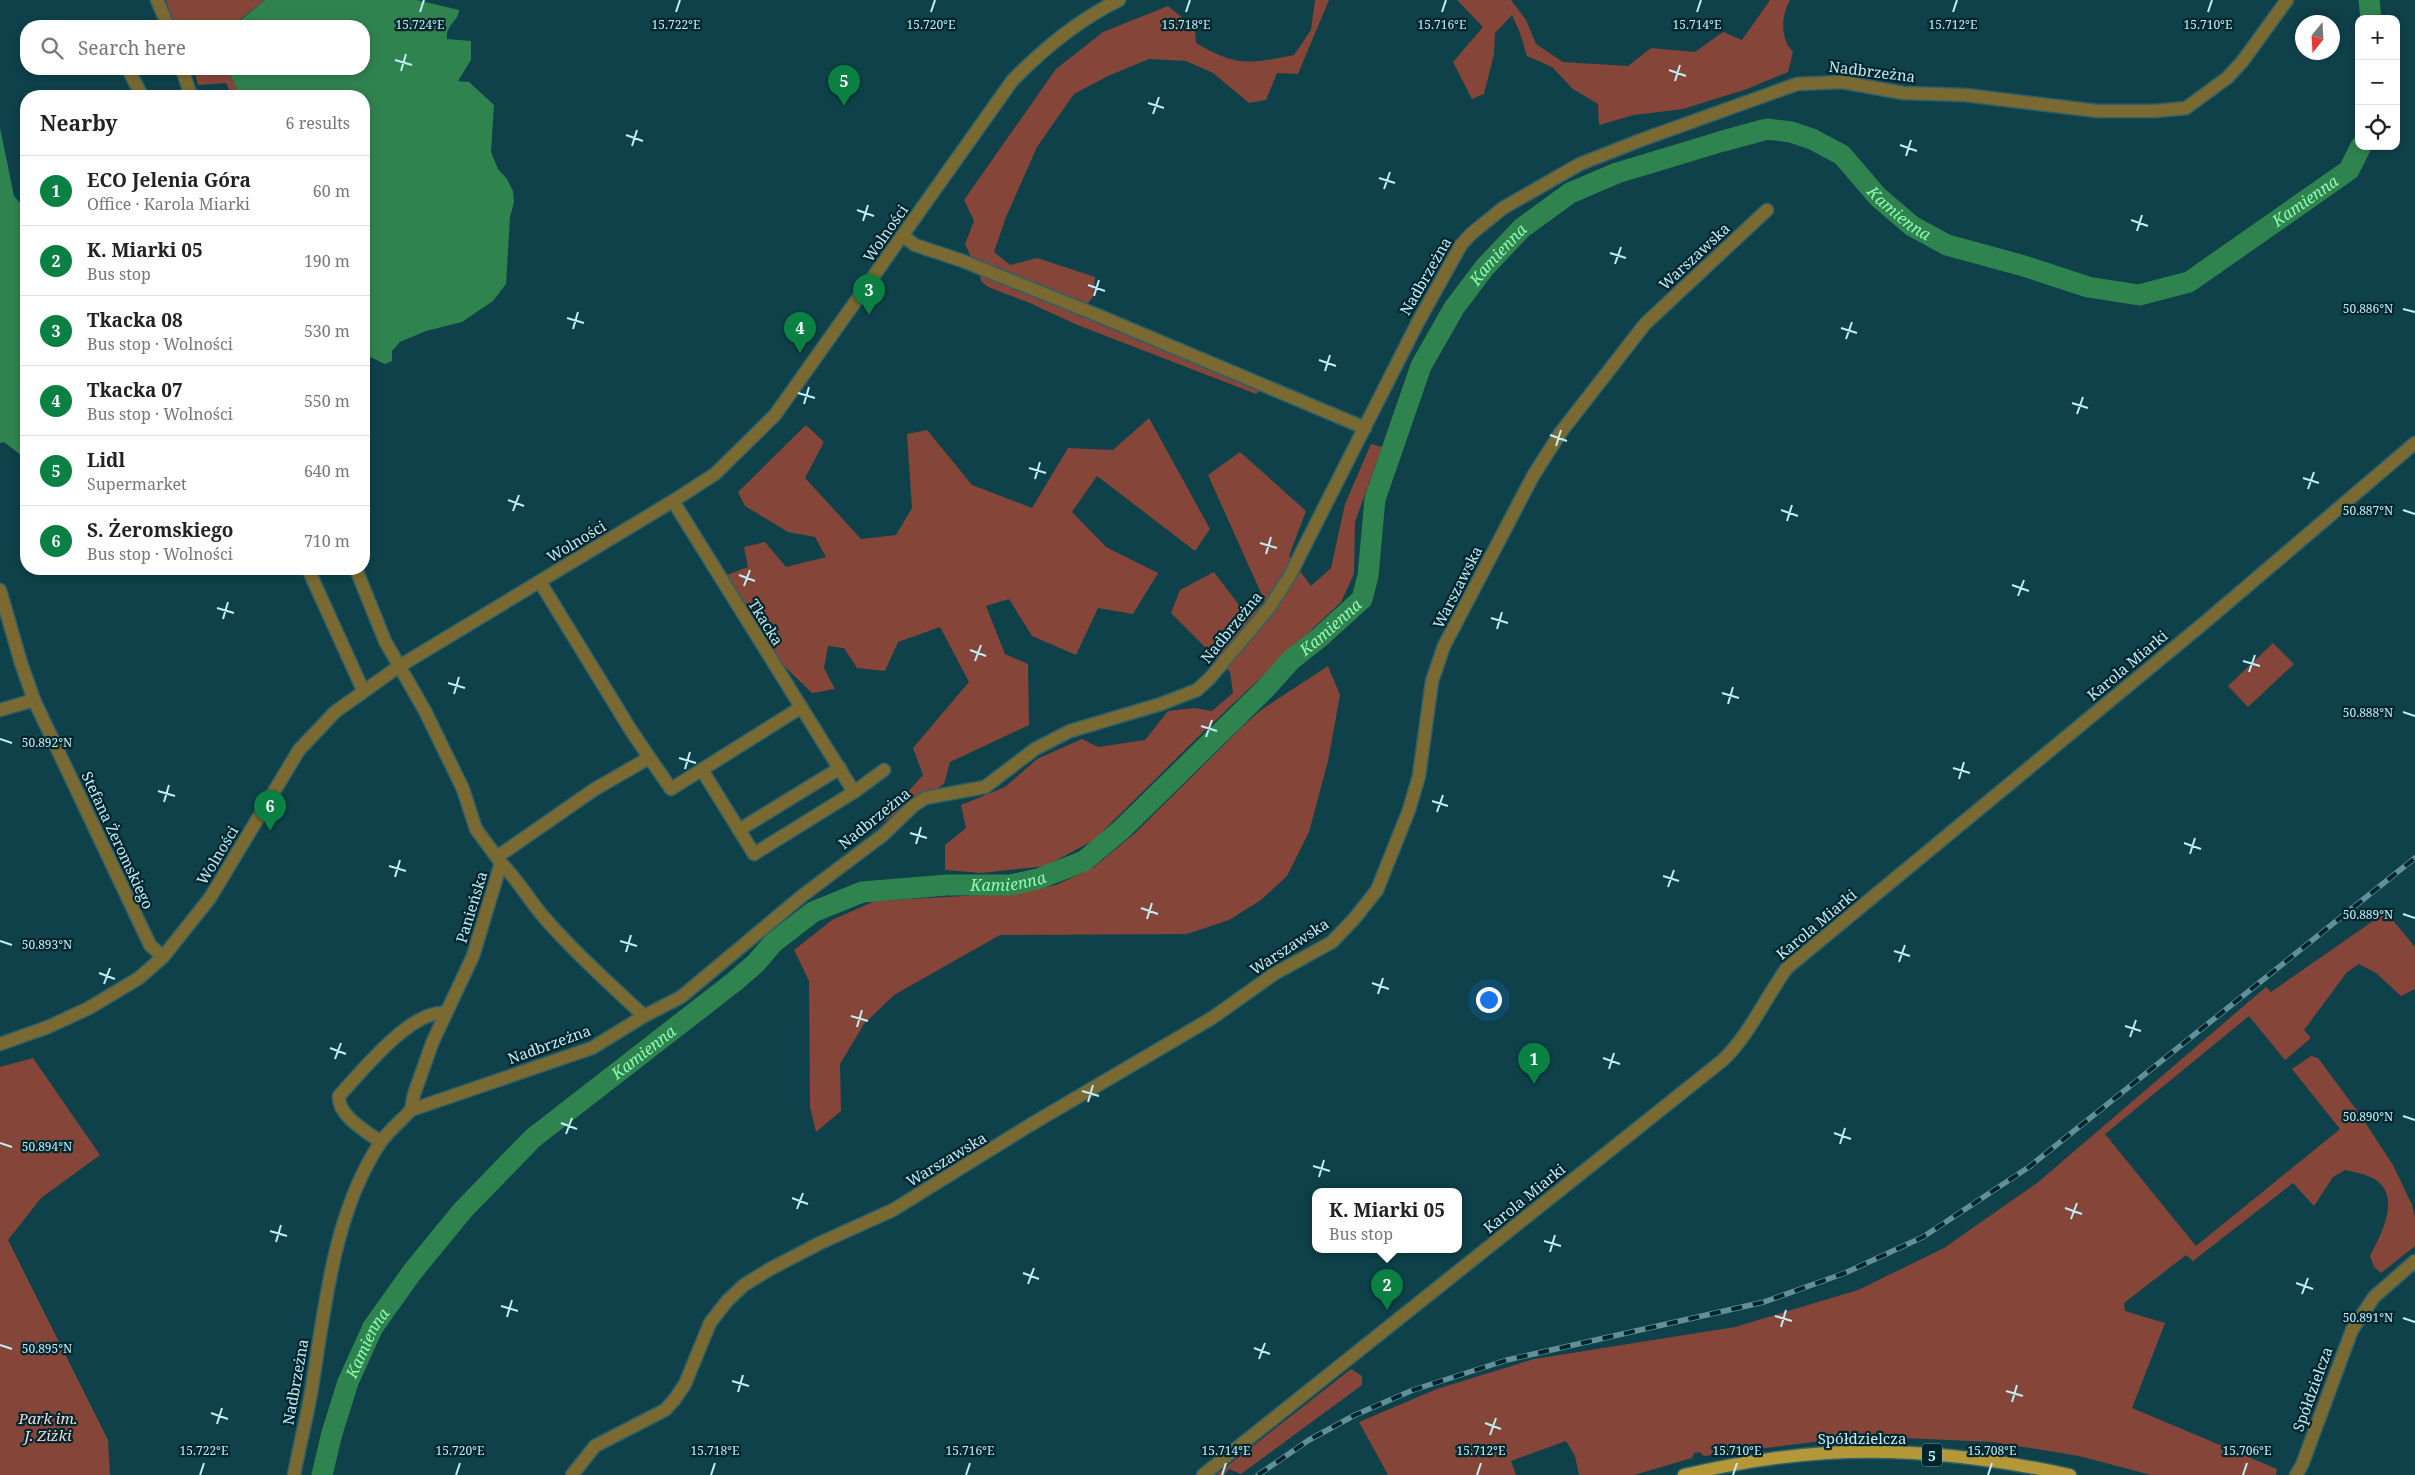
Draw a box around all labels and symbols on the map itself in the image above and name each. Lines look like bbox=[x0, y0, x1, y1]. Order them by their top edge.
north arrow bbox=[2295, 15, 2340, 60]
text: 15.724°E bbox=[396, 16, 444, 33]
text: 15.722°E bbox=[652, 16, 700, 33]
text: 15.720°E bbox=[907, 16, 955, 33]
text: 15.718°E bbox=[1162, 16, 1210, 33]
text: 15.716°E bbox=[1418, 16, 1466, 33]
text: 15.714°E bbox=[1673, 16, 1721, 33]
text: 15.712°E bbox=[1929, 16, 1977, 33]
text: 15.710°E bbox=[2184, 16, 2232, 33]
street label: Nadbrzeżna bbox=[1828, 56, 1916, 86]
pin: 5 bbox=[828, 65, 860, 106]
water label: Kamienna bbox=[2267, 170, 2343, 232]
water label: Kamienna bbox=[1862, 180, 1935, 246]
street label: Wolności bbox=[858, 200, 912, 266]
water label: Kamienna bbox=[1463, 218, 1532, 290]
street label: Warszawska bbox=[1654, 218, 1734, 294]
street label: Nadbrzeżna bbox=[1395, 233, 1455, 319]
pin: 3 bbox=[853, 274, 885, 315]
text: 50.886°N bbox=[2343, 300, 2393, 317]
pin: 4 bbox=[784, 312, 816, 353]
text: 50.887°N bbox=[2343, 502, 2393, 519]
street label: Wolności bbox=[543, 515, 609, 566]
street label: Warszawska bbox=[1428, 542, 1486, 632]
street label: Nadbrzeżna bbox=[1196, 587, 1266, 667]
water label: Kamienna bbox=[1294, 593, 1367, 661]
street label: Tkacka bbox=[744, 595, 788, 649]
street label: Karola Miarki bbox=[2082, 625, 2172, 705]
text: 50.888°N bbox=[2343, 704, 2393, 721]
text: 50.892°N bbox=[22, 734, 72, 751]
street label: Stefana Żeromskiego bbox=[77, 768, 159, 912]
street label: Nadbrzeżna bbox=[834, 783, 914, 853]
pin: 6 bbox=[254, 790, 286, 831]
street label: Wolności bbox=[192, 822, 243, 888]
water label: Kamienna bbox=[969, 866, 1050, 896]
street label: Panieńska bbox=[451, 869, 491, 945]
street label: Karola Miarki bbox=[1771, 884, 1861, 964]
text: 50.889°N bbox=[2343, 906, 2393, 923]
street label: Warszawska bbox=[1246, 913, 1332, 979]
text: 50.893°N bbox=[22, 936, 72, 953]
your location bbox=[1476, 987, 1502, 1013]
street label: Nadbrzeżna bbox=[505, 1020, 593, 1068]
water label: Kamienna bbox=[606, 1020, 681, 1085]
pin: 1 bbox=[1518, 1043, 1550, 1084]
text: 50.890°N bbox=[2343, 1108, 2393, 1125]
street label: Warszawska bbox=[902, 1127, 990, 1191]
text: 50.894°N bbox=[22, 1138, 72, 1155]
street label: Karola Miarki bbox=[1479, 1159, 1569, 1237]
pin: 2 bbox=[1371, 1269, 1403, 1310]
water label: Kamienna bbox=[340, 1303, 395, 1383]
text: 50.891°N bbox=[2343, 1309, 2393, 1326]
street label: Nadbrzeżna bbox=[278, 1337, 312, 1427]
text: 50.895°N bbox=[22, 1340, 72, 1357]
street label: Spółdzielcza bbox=[2287, 1344, 2337, 1434]
park label: Park im. J. Ziżki bbox=[17, 1408, 78, 1445]
street label: Spółdzielcza bbox=[1818, 1428, 1906, 1448]
text: 15.722°E bbox=[180, 1442, 228, 1459]
text: 15.720°E bbox=[436, 1442, 484, 1459]
text: 15.718°E bbox=[691, 1442, 739, 1459]
text: 15.716°E bbox=[946, 1442, 994, 1459]
text: 15.714°E bbox=[1202, 1442, 1250, 1459]
text: 15.712°E bbox=[1457, 1442, 1505, 1459]
text: 15.710°E bbox=[1713, 1442, 1761, 1459]
text: 15.708°E bbox=[1968, 1442, 2016, 1459]
text: 15.706°E bbox=[2223, 1442, 2271, 1459]
road number: 5 bbox=[1922, 1444, 1942, 1466]

